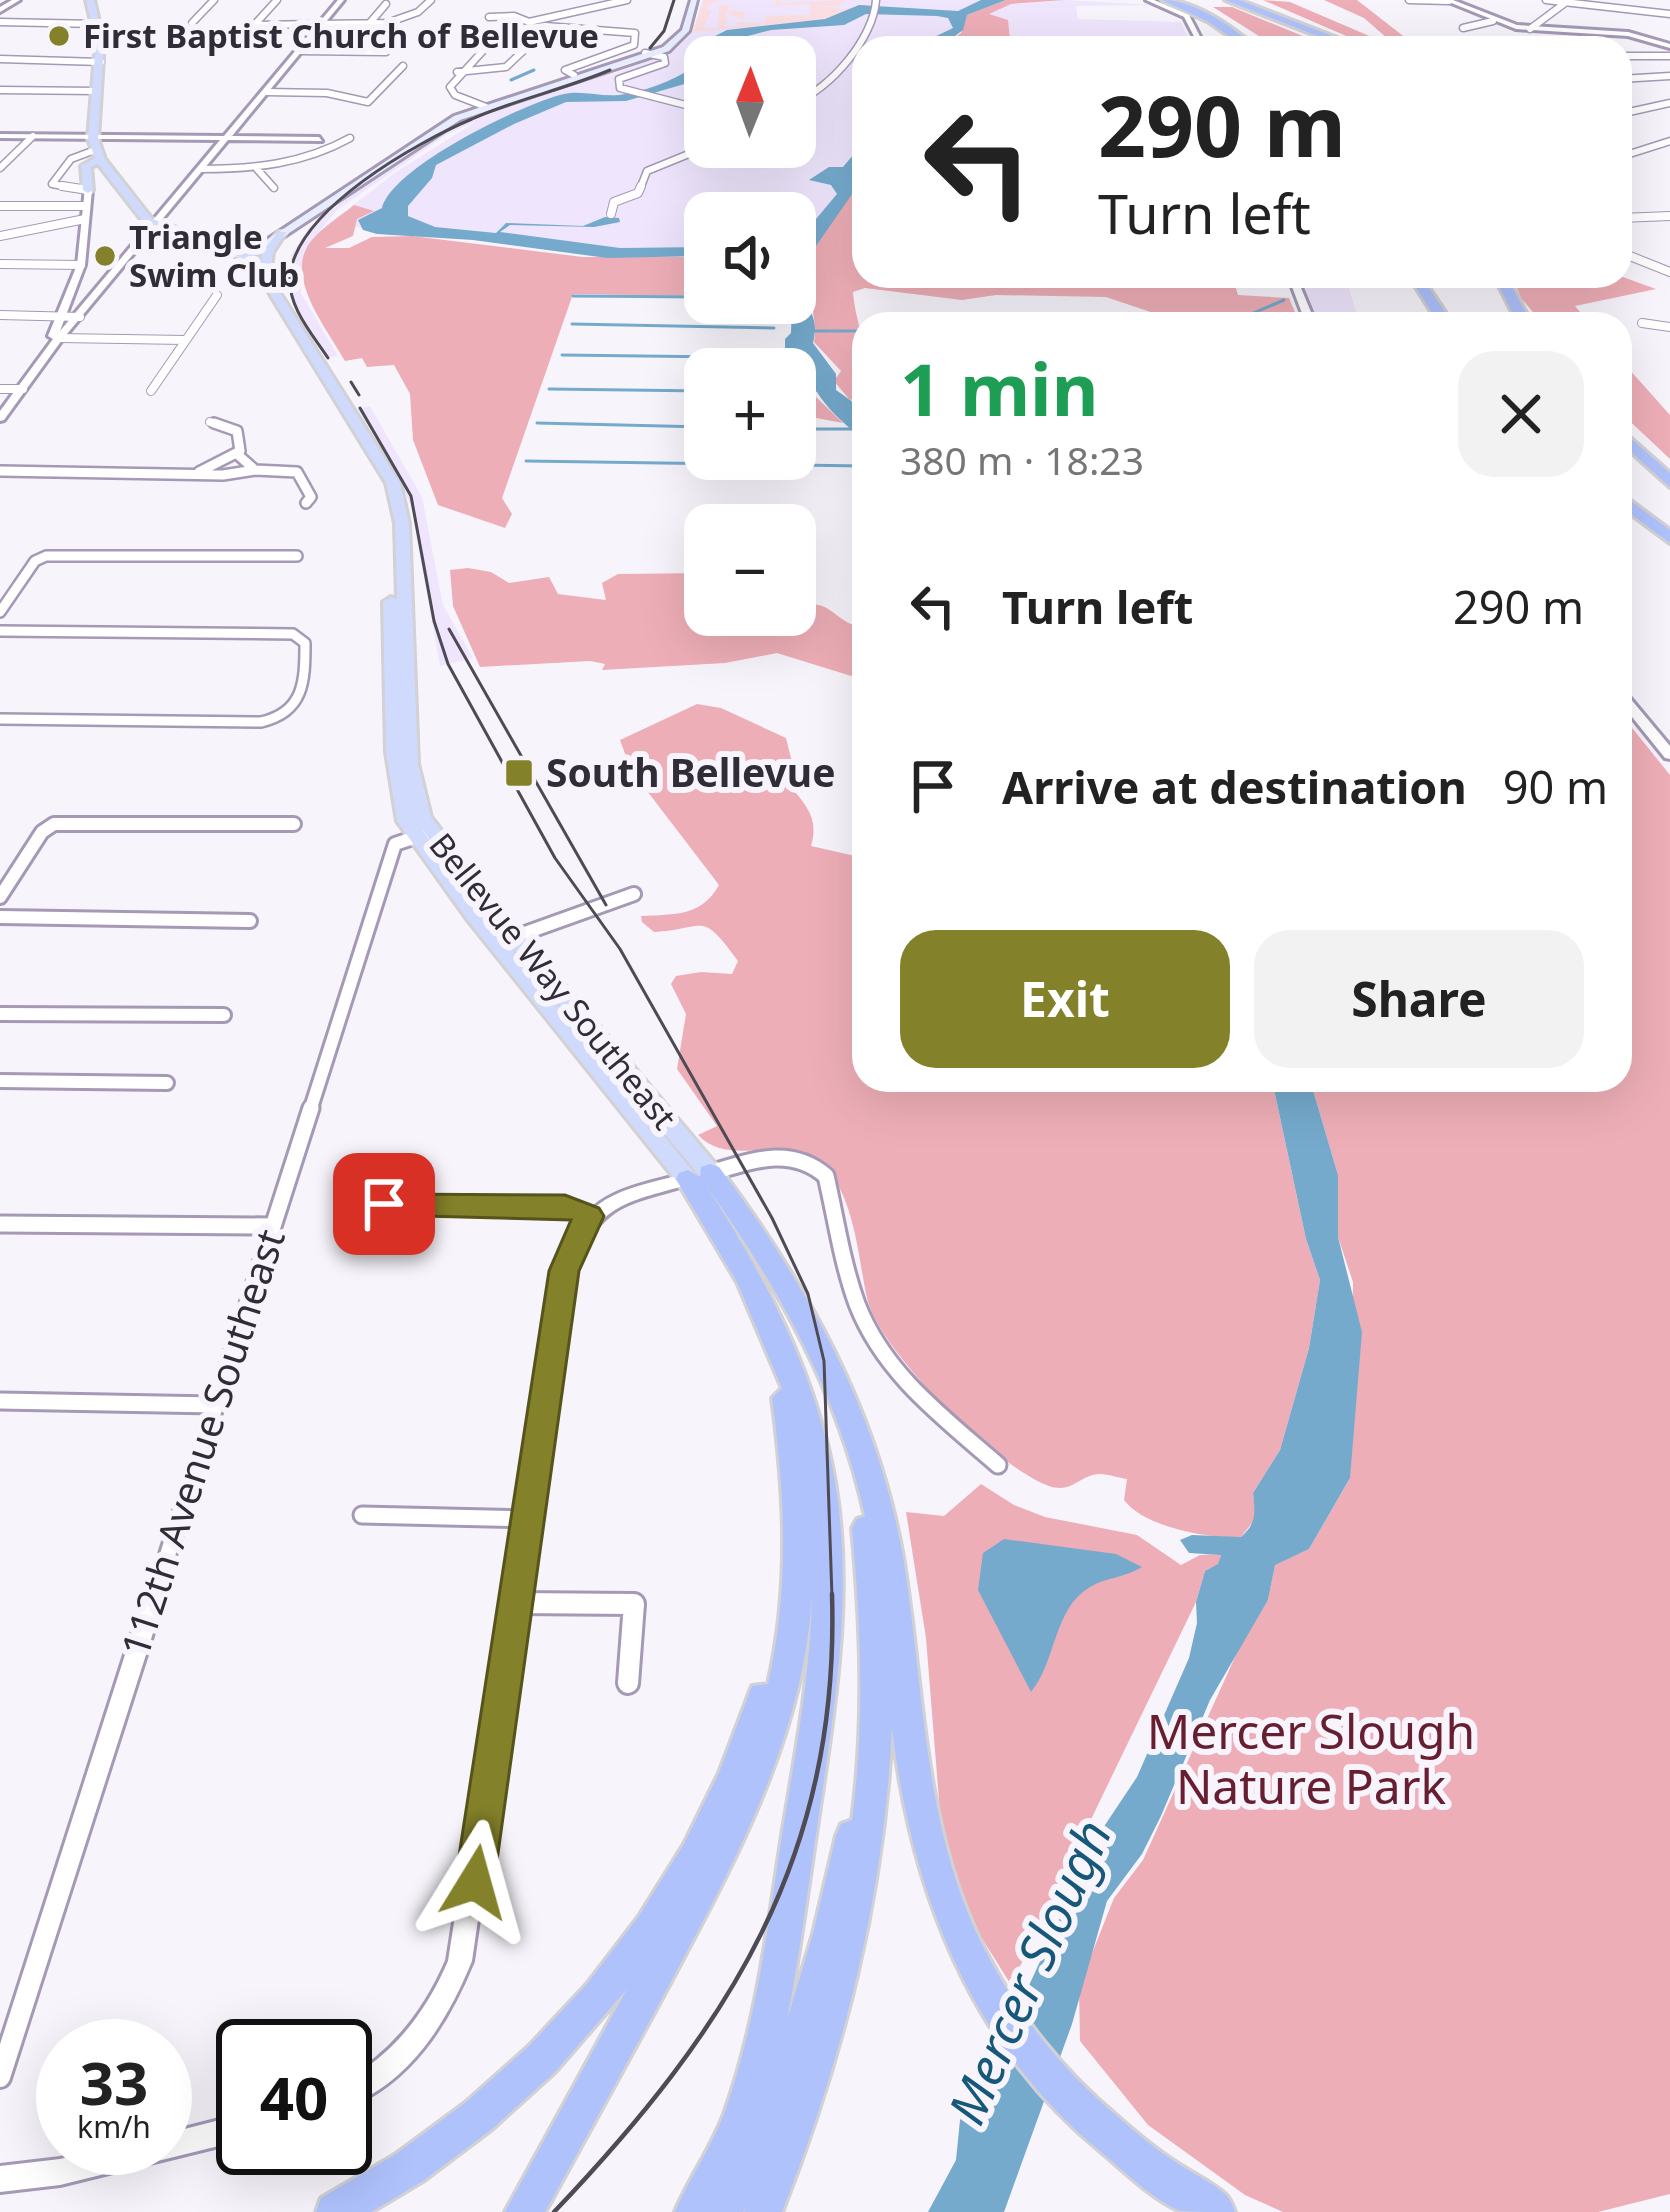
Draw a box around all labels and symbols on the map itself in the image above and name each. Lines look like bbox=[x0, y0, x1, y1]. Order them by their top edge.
place label: First Baptist Church of Bellevue bbox=[83, 13, 599, 58]
marker: First Baptist Church of Bellevue bbox=[46, 23, 72, 49]
north arrow bbox=[684, 36, 816, 168]
place label: Triangle Swim Club bbox=[129, 214, 299, 297]
marker: Triangle Swim Club bbox=[92, 243, 118, 269]
place label: South Bellevue bbox=[546, 745, 836, 798]
marker: South Bellevue bbox=[503, 757, 535, 789]
street label: Bellevue Way Southeast bbox=[420, 823, 687, 1138]
pin bbox=[333, 1153, 435, 1255]
street label: 112th Avenue Southeast bbox=[107, 1222, 296, 1663]
park label: Mercer Slough Nature Park bbox=[1147, 1698, 1475, 1818]
water label: Mercer Slough bbox=[930, 1808, 1126, 2134]
position arrow bbox=[412, 1819, 538, 1945]
speed limit sign: 40 bbox=[216, 2019, 372, 2175]

